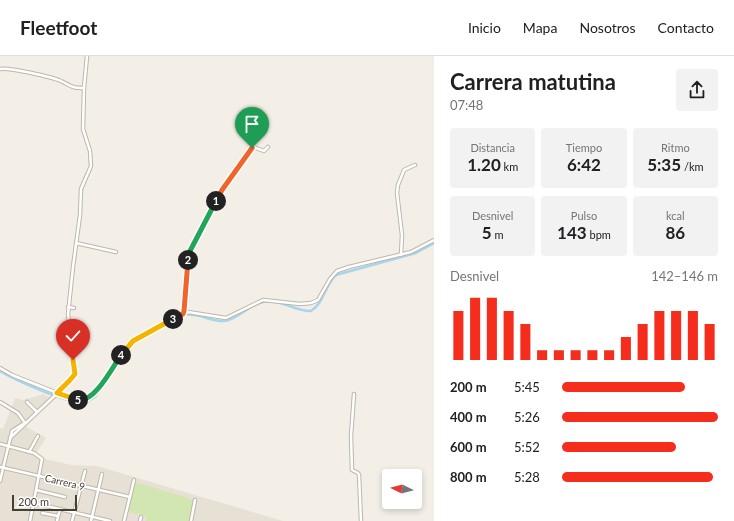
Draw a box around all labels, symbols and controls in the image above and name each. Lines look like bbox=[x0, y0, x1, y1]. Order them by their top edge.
text: Fleetfoot bbox=[20, 16, 97, 39]
text: Inicio bbox=[468, 19, 501, 36]
text: Mapa bbox=[523, 19, 557, 36]
text: Nosotros bbox=[579, 19, 636, 36]
text: Contacto bbox=[658, 19, 714, 36]
text: Carrera matutina bbox=[450, 68, 616, 95]
button: share bbox=[676, 69, 718, 111]
text: 07:48 bbox=[450, 97, 483, 113]
pin bbox=[235, 107, 269, 148]
icon: arrive bbox=[241, 113, 263, 135]
text: Distancia bbox=[470, 141, 515, 154]
text: Tiempo bbox=[566, 141, 602, 154]
text: Ritmo bbox=[661, 141, 690, 154]
text: 1.20 bbox=[467, 154, 501, 175]
text: 6:42 bbox=[567, 154, 601, 175]
text: 5:35 bbox=[647, 154, 681, 175]
text: km bbox=[501, 160, 518, 173]
text: /km bbox=[681, 160, 704, 173]
pin: 1 bbox=[206, 191, 226, 211]
text: 1 bbox=[213, 194, 219, 207]
text: Desnivel bbox=[472, 209, 513, 222]
text: Pulso bbox=[571, 209, 597, 222]
text: kcal bbox=[666, 209, 685, 222]
text: 5 bbox=[482, 222, 492, 243]
text: 143 bbox=[557, 222, 587, 243]
text: 86 bbox=[665, 222, 685, 243]
text: m bbox=[492, 228, 504, 241]
text: bpm bbox=[587, 228, 611, 241]
pin: 2 bbox=[178, 250, 198, 270]
text: 2 bbox=[185, 253, 191, 266]
text: Desnivel bbox=[450, 268, 499, 284]
text: 142–146 m bbox=[651, 268, 718, 284]
pin: 3 bbox=[163, 309, 183, 329]
text: 3 bbox=[170, 312, 176, 325]
pin bbox=[56, 319, 90, 360]
icon: check bbox=[62, 325, 84, 347]
pin: 4 bbox=[111, 345, 131, 365]
text: 4 bbox=[118, 348, 124, 361]
text: 200 m bbox=[450, 379, 487, 395]
text: 5:45 bbox=[514, 379, 540, 395]
pin: 5 bbox=[68, 390, 88, 410]
text: 5 bbox=[75, 393, 81, 406]
text: 400 m bbox=[450, 409, 487, 425]
text: 5:26 bbox=[514, 409, 540, 425]
text: 600 m bbox=[450, 439, 487, 455]
text: 5:52 bbox=[514, 439, 540, 455]
north arrow bbox=[382, 469, 422, 509]
map controls bbox=[382, 469, 422, 509]
text: 800 m bbox=[450, 469, 487, 485]
text: 5:28 bbox=[514, 469, 540, 485]
street label: Carrera 9 bbox=[44, 472, 86, 492]
scale bar bbox=[12, 493, 77, 512]
text: 200 m bbox=[18, 495, 49, 508]

